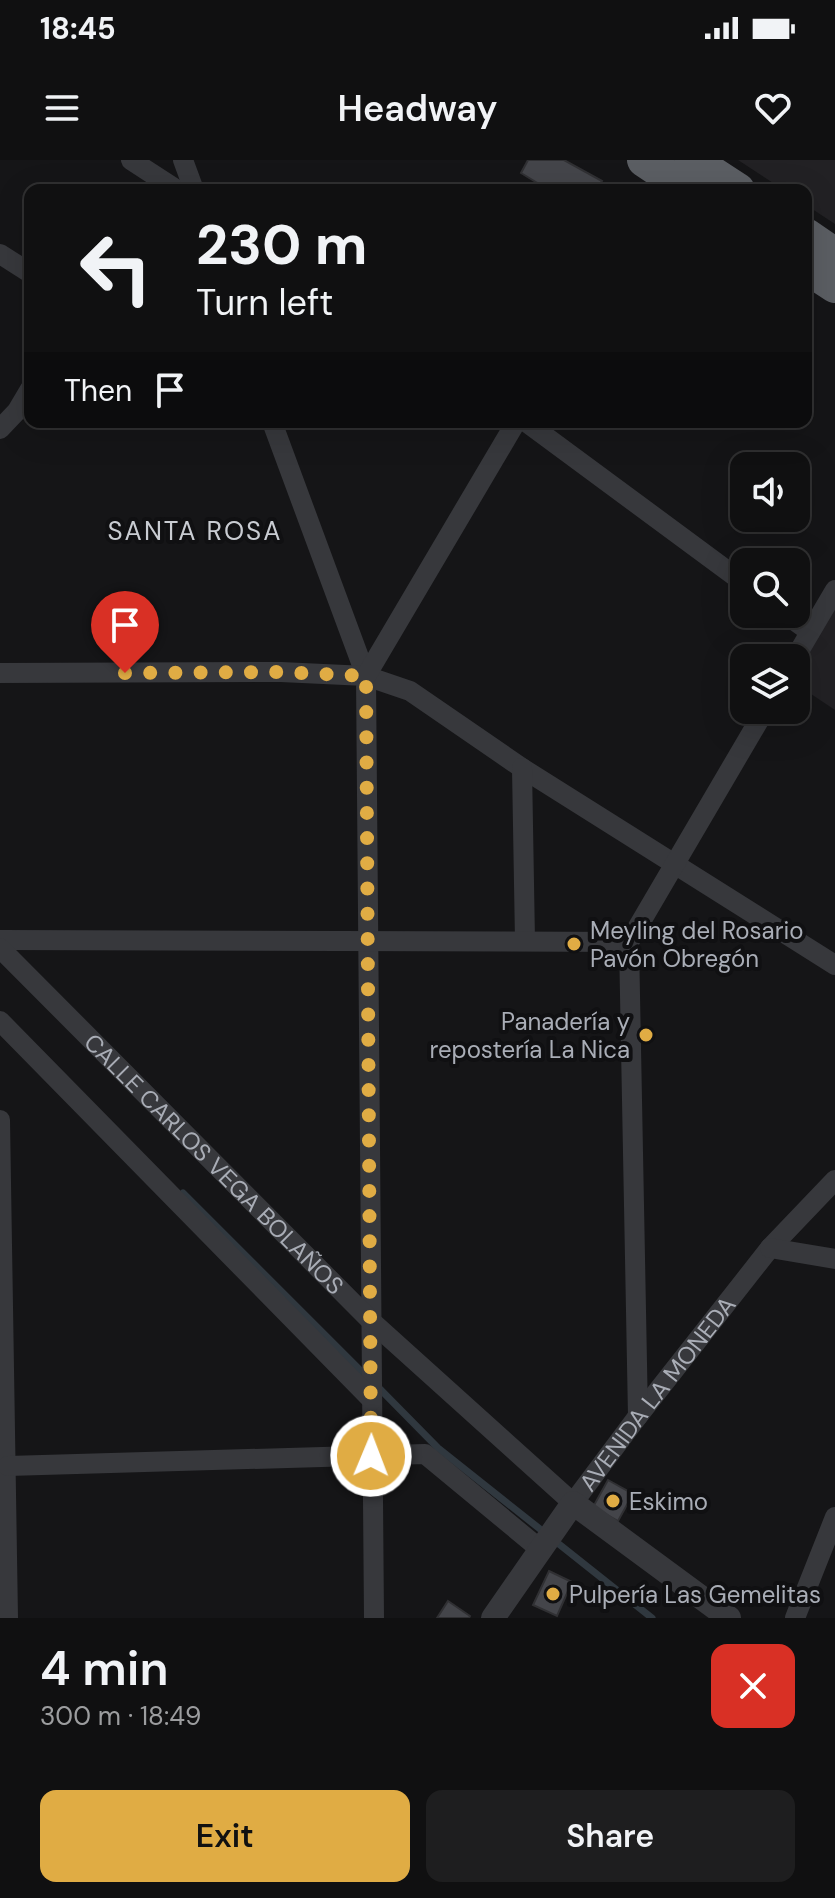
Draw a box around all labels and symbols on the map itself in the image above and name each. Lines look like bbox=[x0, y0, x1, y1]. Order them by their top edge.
district label: SANTA ROSA bbox=[108, 514, 282, 548]
pin bbox=[91, 591, 159, 673]
place label: Meyling del Rosario Pavón Obregón bbox=[590, 915, 804, 974]
marker: Meyling del Rosario Pavón Obregón bbox=[565, 935, 583, 953]
place label: Panadería y repostería La Nica bbox=[430, 1006, 630, 1065]
street label: CALLE CARLOS VEGA BOLAÑOS bbox=[78, 1026, 351, 1301]
marker: Panadería y repostería La Nica bbox=[637, 1026, 655, 1044]
street label: AVENIDA LA MONEDA bbox=[572, 1290, 742, 1497]
position arrow bbox=[329, 1414, 413, 1498]
place label: Eskimo bbox=[629, 1486, 708, 1517]
marker: Eskimo bbox=[604, 1492, 622, 1510]
place label: Pulpería Las Gemelitas bbox=[569, 1579, 821, 1610]
marker: Pulpería Las Gemelitas bbox=[544, 1585, 562, 1603]

